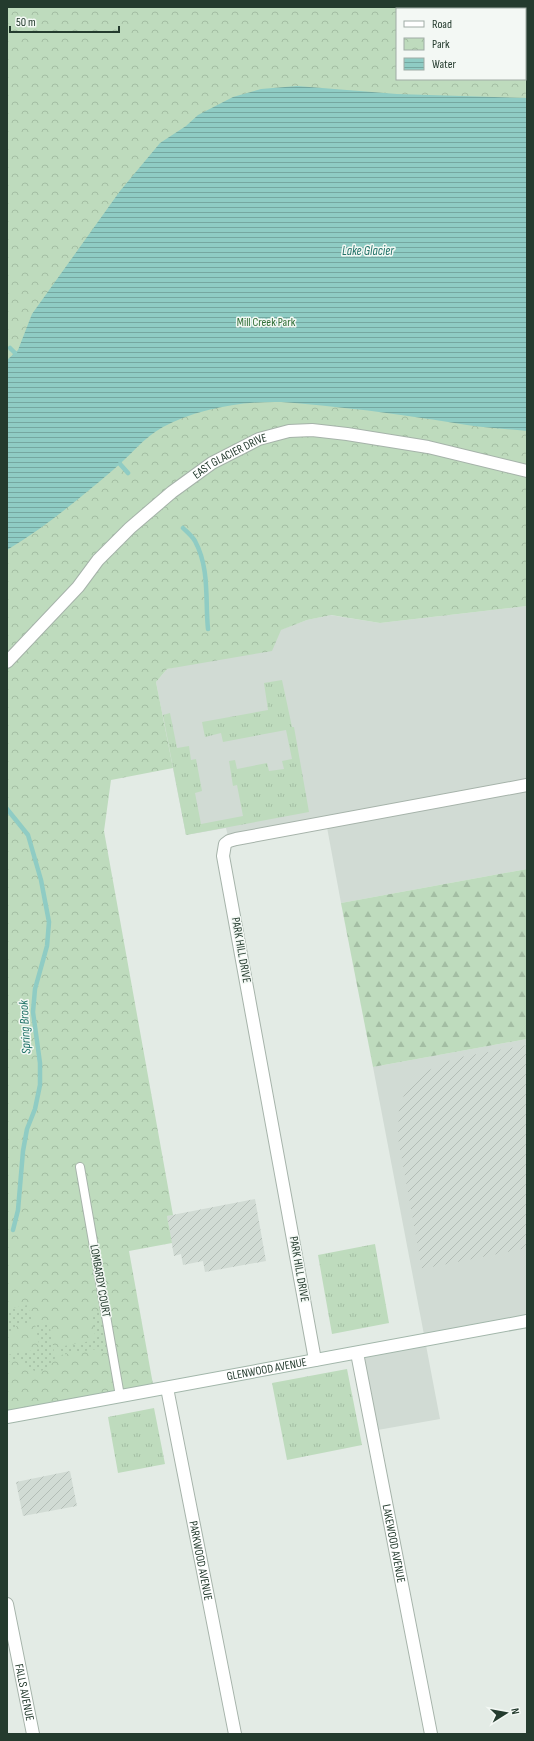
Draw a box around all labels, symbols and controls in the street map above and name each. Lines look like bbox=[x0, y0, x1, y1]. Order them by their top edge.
scale bar bbox=[10, 8, 119, 34]
legend bbox=[396, 8, 526, 80]
text: 50 m bbox=[16, 15, 36, 30]
text: Road bbox=[432, 17, 452, 32]
text: Park bbox=[432, 37, 450, 52]
text: Water bbox=[432, 57, 456, 72]
water label: Lake Glacier bbox=[342, 243, 395, 259]
park label: Mill Creek Park bbox=[237, 315, 296, 330]
street label: EAST GLACIER DRIVE bbox=[190, 430, 268, 482]
street label: PARK HILL DRIVE bbox=[228, 916, 254, 984]
water label: Spring Brook bbox=[16, 998, 34, 1054]
street label: PARK HILL DRIVE bbox=[286, 1235, 312, 1303]
street label: LOMBARDY COURT bbox=[86, 1243, 114, 1319]
street label: GLENWOOD AVENUE bbox=[225, 1354, 308, 1384]
street label: LAKEWOOD AVENUE bbox=[379, 1503, 409, 1584]
street label: PARKWOOD AVENUE bbox=[186, 1520, 216, 1602]
street label: FALLS AVENUE bbox=[12, 1662, 38, 1722]
north arrow bbox=[486, 1693, 526, 1733]
text: N bbox=[508, 1707, 522, 1715]

